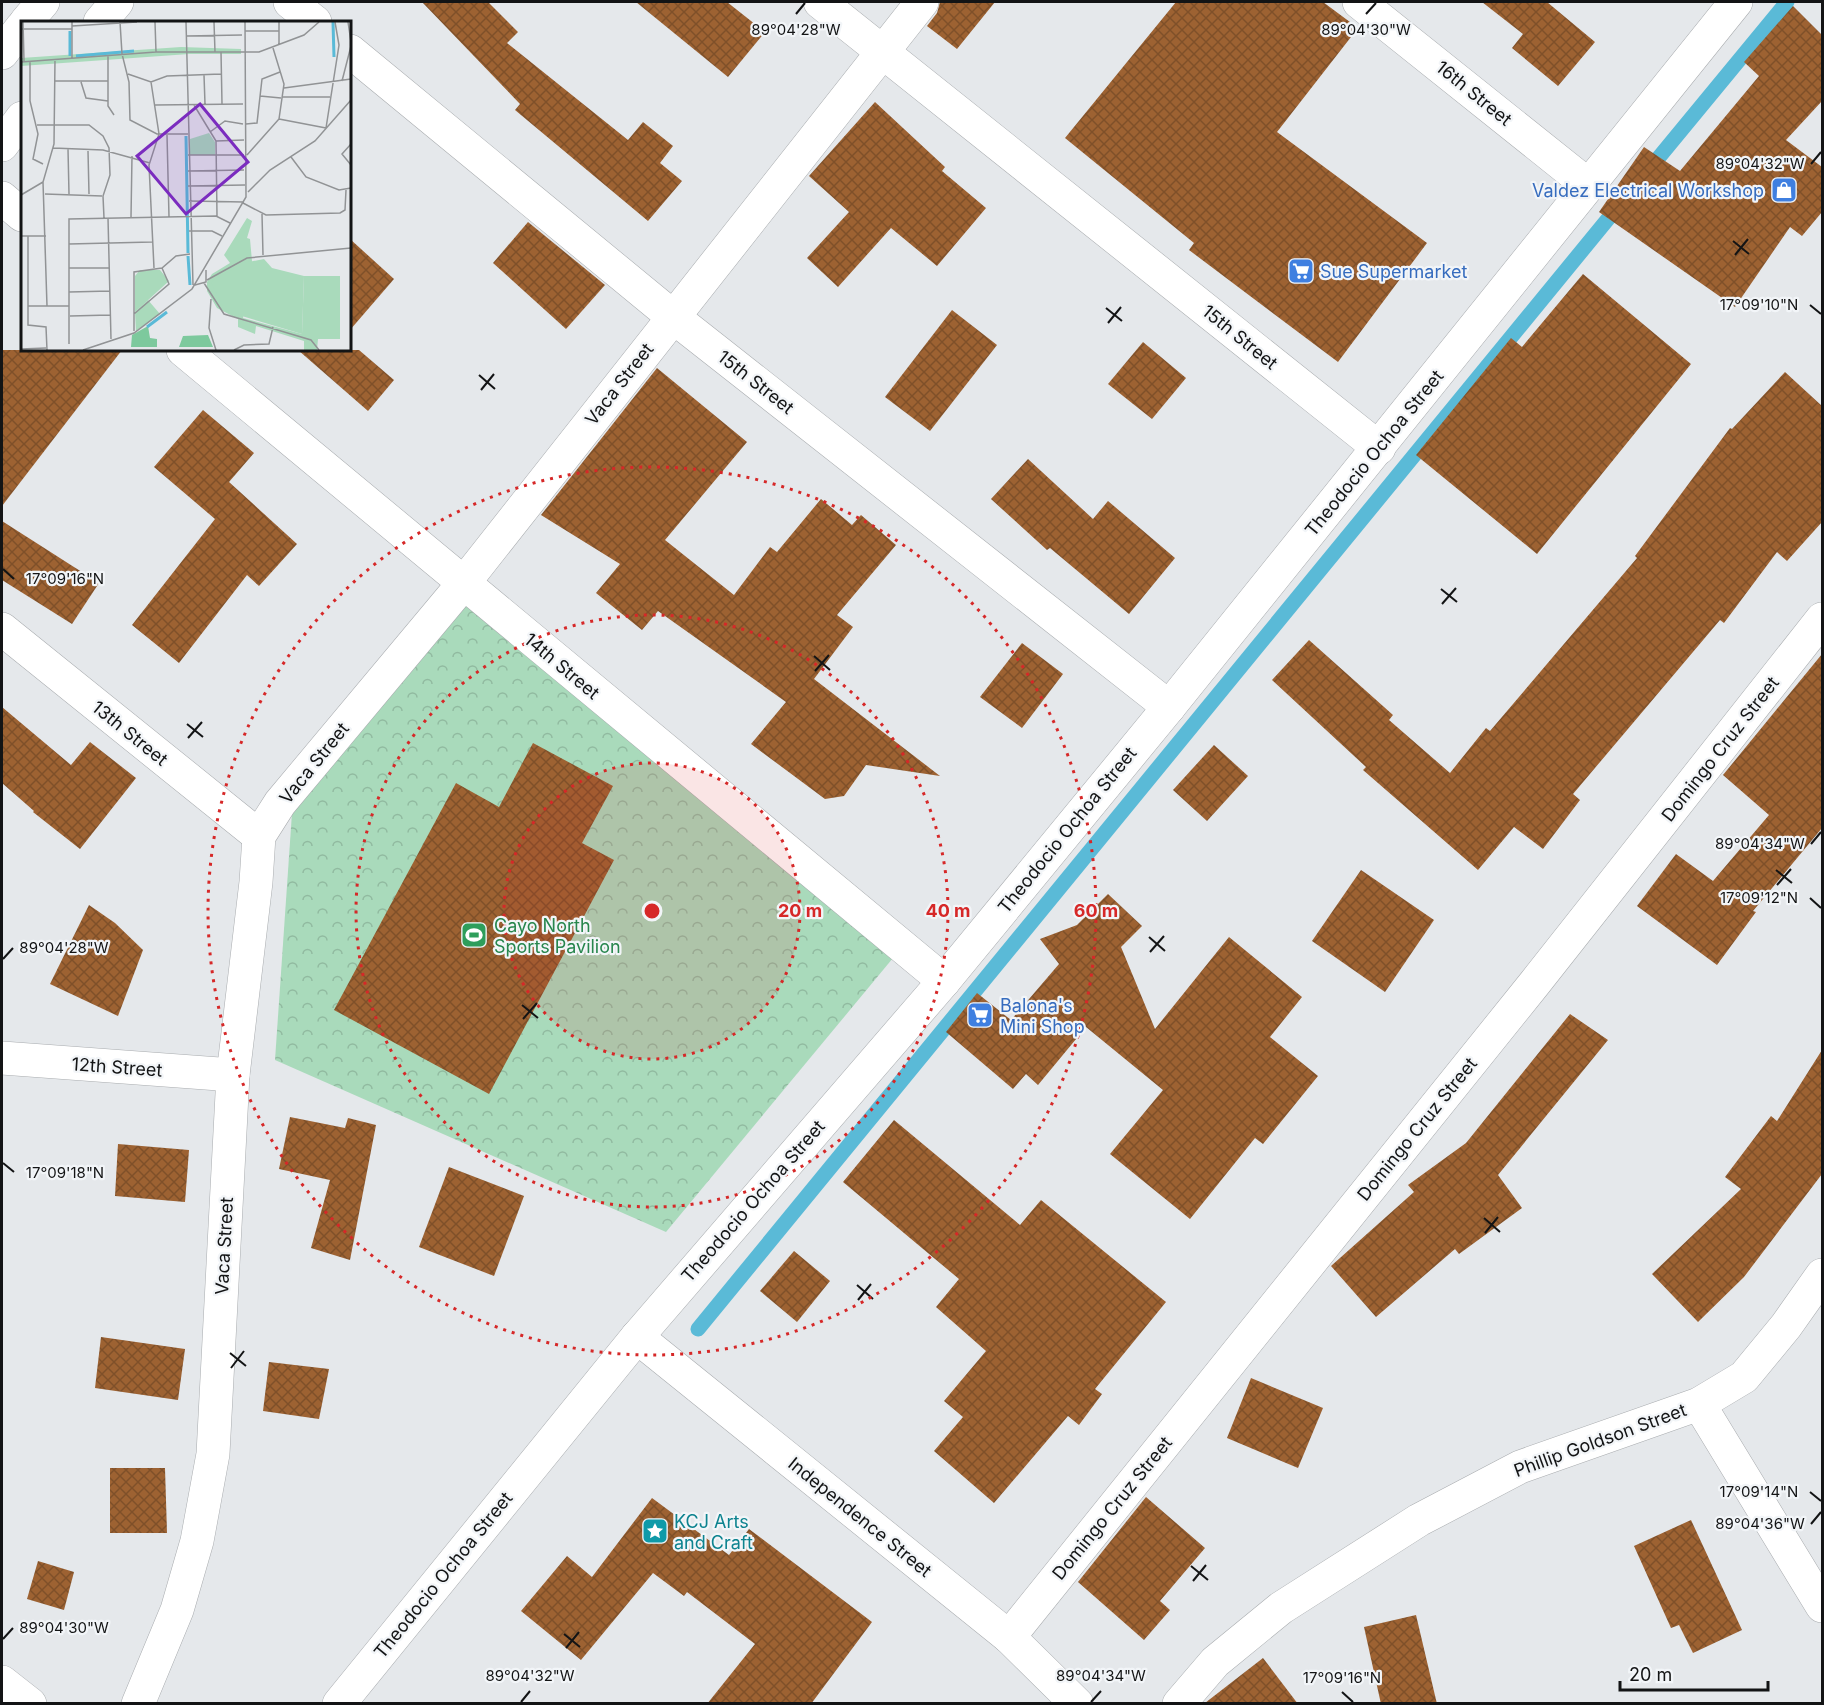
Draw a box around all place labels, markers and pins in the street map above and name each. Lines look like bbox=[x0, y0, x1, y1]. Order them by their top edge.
shop icon: Valdez Electrical Workshop bbox=[1769, 175, 1799, 205]
place label: Valdez Electrical Workshop bbox=[1532, 180, 1764, 201]
supermarket icon: Sue Supermarket bbox=[1286, 256, 1316, 286]
place label: Sue Supermarket bbox=[1320, 261, 1467, 282]
centre of rings bbox=[642, 901, 662, 921]
place label: Cayo North Sports Pavilion bbox=[494, 915, 621, 957]
sports icon: Cayo North Sports Pavilion bbox=[459, 920, 489, 950]
place label: Balona's Mini Shop bbox=[1000, 995, 1085, 1037]
supermarket icon: Balona's Mini Shop bbox=[965, 1000, 995, 1030]
place label: KCJ Arts and Craft bbox=[674, 1511, 753, 1553]
place icon: KCJ Arts and Craft bbox=[640, 1516, 670, 1546]

